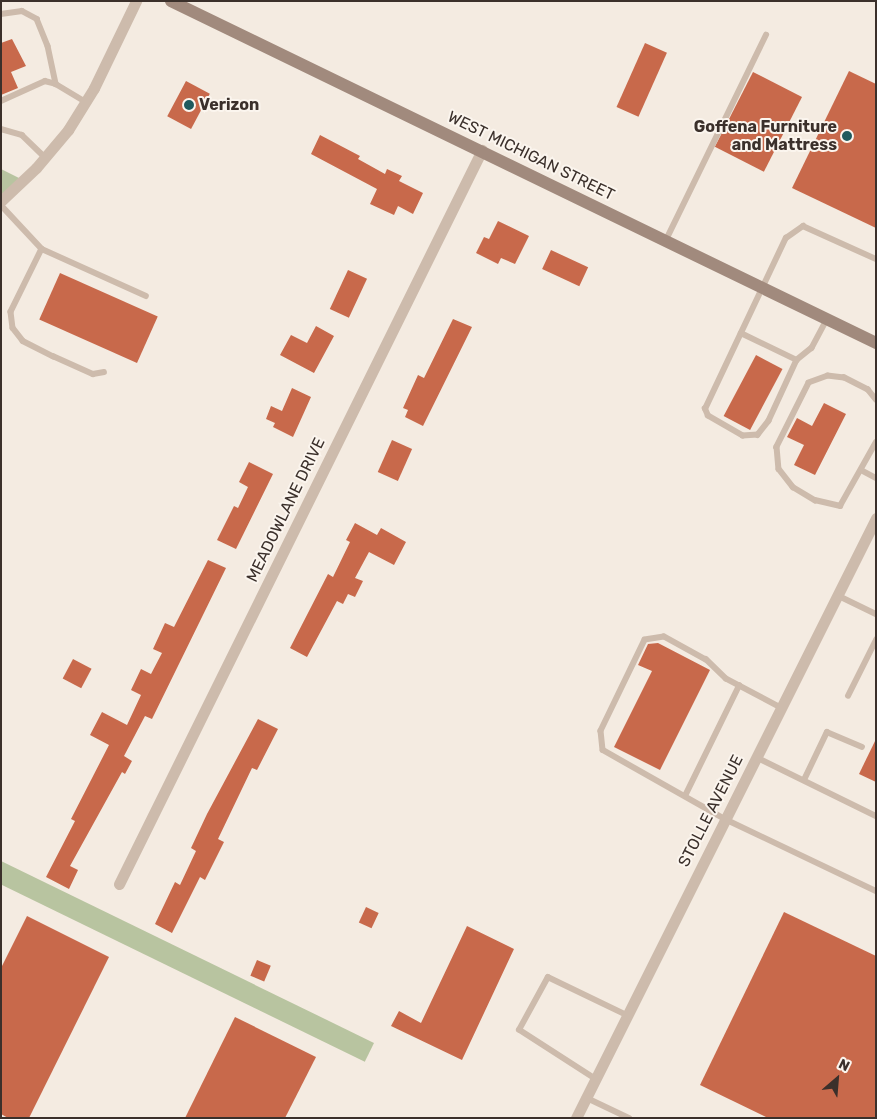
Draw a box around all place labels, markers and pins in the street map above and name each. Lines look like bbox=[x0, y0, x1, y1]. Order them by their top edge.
place label: Verizon bbox=[199, 95, 259, 115]
marker: Verizon bbox=[183, 99, 195, 111]
place label: Goffena Furniture and Mattress bbox=[694, 117, 837, 155]
marker: Goffena Furniture and Mattress bbox=[841, 130, 853, 142]

